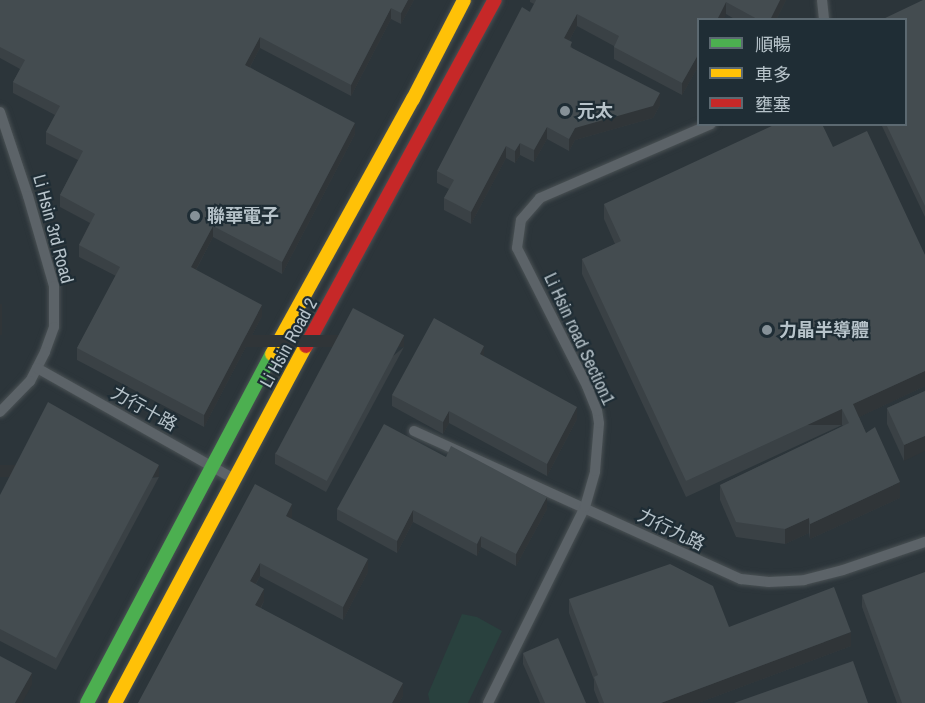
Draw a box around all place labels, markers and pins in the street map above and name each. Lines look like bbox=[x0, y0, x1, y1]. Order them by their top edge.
place label: 元太 bbox=[577, 100, 613, 122]
marker: 元太 bbox=[558, 104, 572, 118]
place label: 聯華電子 bbox=[207, 205, 279, 227]
marker: 聯華電子 bbox=[188, 209, 202, 223]
place label: 力晶半導體 bbox=[779, 319, 869, 341]
marker: 力晶半導體 bbox=[760, 323, 774, 337]

